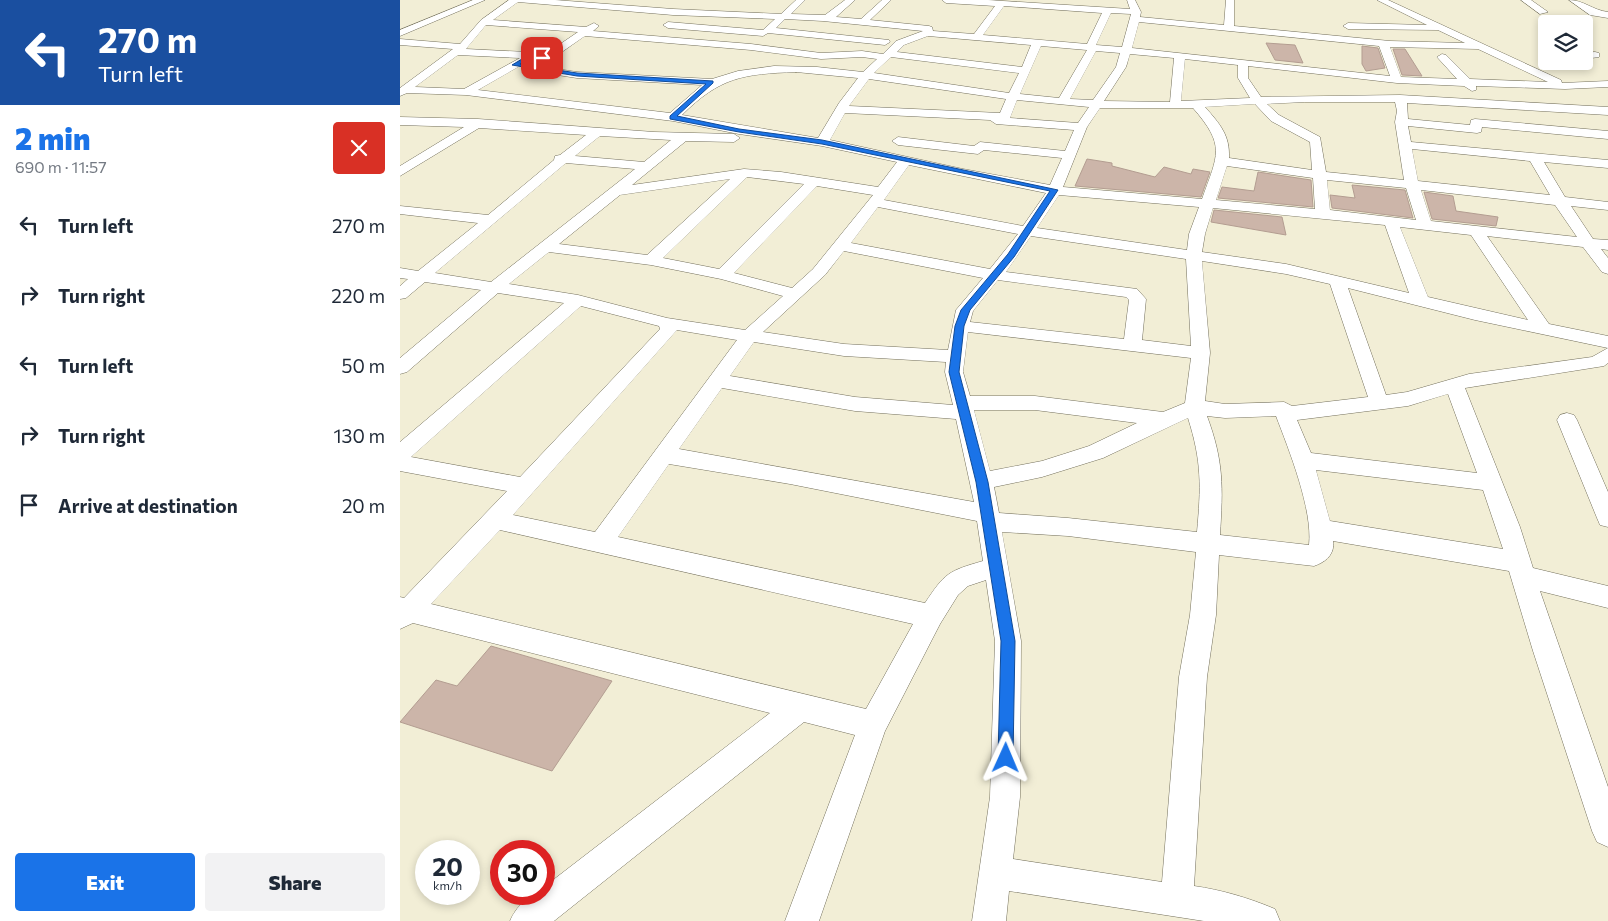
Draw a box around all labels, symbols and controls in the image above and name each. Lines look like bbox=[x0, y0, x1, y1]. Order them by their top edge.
map controls bbox=[1538, 15, 1593, 70]
button: layers bbox=[1538, 15, 1593, 70]
text: 270 m bbox=[98, 17, 197, 60]
icon: left bbox=[15, 20, 80, 85]
pin bbox=[521, 37, 563, 79]
icon: arrive bbox=[528, 44, 556, 72]
text: Turn left bbox=[98, 60, 183, 87]
text: 2 min bbox=[15, 119, 90, 156]
button: close bbox=[333, 122, 385, 174]
text: 690 m · 11:57 bbox=[15, 157, 107, 176]
icon: left bbox=[15, 211, 43, 239]
text: Turn left bbox=[58, 214, 133, 237]
text: 270 m bbox=[332, 214, 385, 237]
icon: right bbox=[15, 281, 43, 309]
text: Turn right bbox=[58, 284, 145, 307]
text: 220 m bbox=[331, 284, 385, 307]
icon: left bbox=[15, 351, 43, 379]
text: Turn left bbox=[58, 354, 133, 377]
text: 50 m bbox=[341, 354, 385, 377]
icon: right bbox=[15, 421, 43, 449]
text: Turn right bbox=[58, 424, 145, 447]
text: 130 m bbox=[333, 424, 385, 447]
icon: arrive bbox=[15, 491, 43, 519]
text: Arrive at destination bbox=[58, 494, 238, 517]
text: 20 m bbox=[342, 494, 385, 517]
position arrow bbox=[979, 731, 1031, 783]
speed limit sign: 30 bbox=[490, 840, 555, 905]
text: 20 bbox=[432, 851, 463, 881]
button: Exit bbox=[15, 853, 195, 911]
button: Share bbox=[205, 853, 385, 911]
text: km/h bbox=[433, 878, 462, 892]

